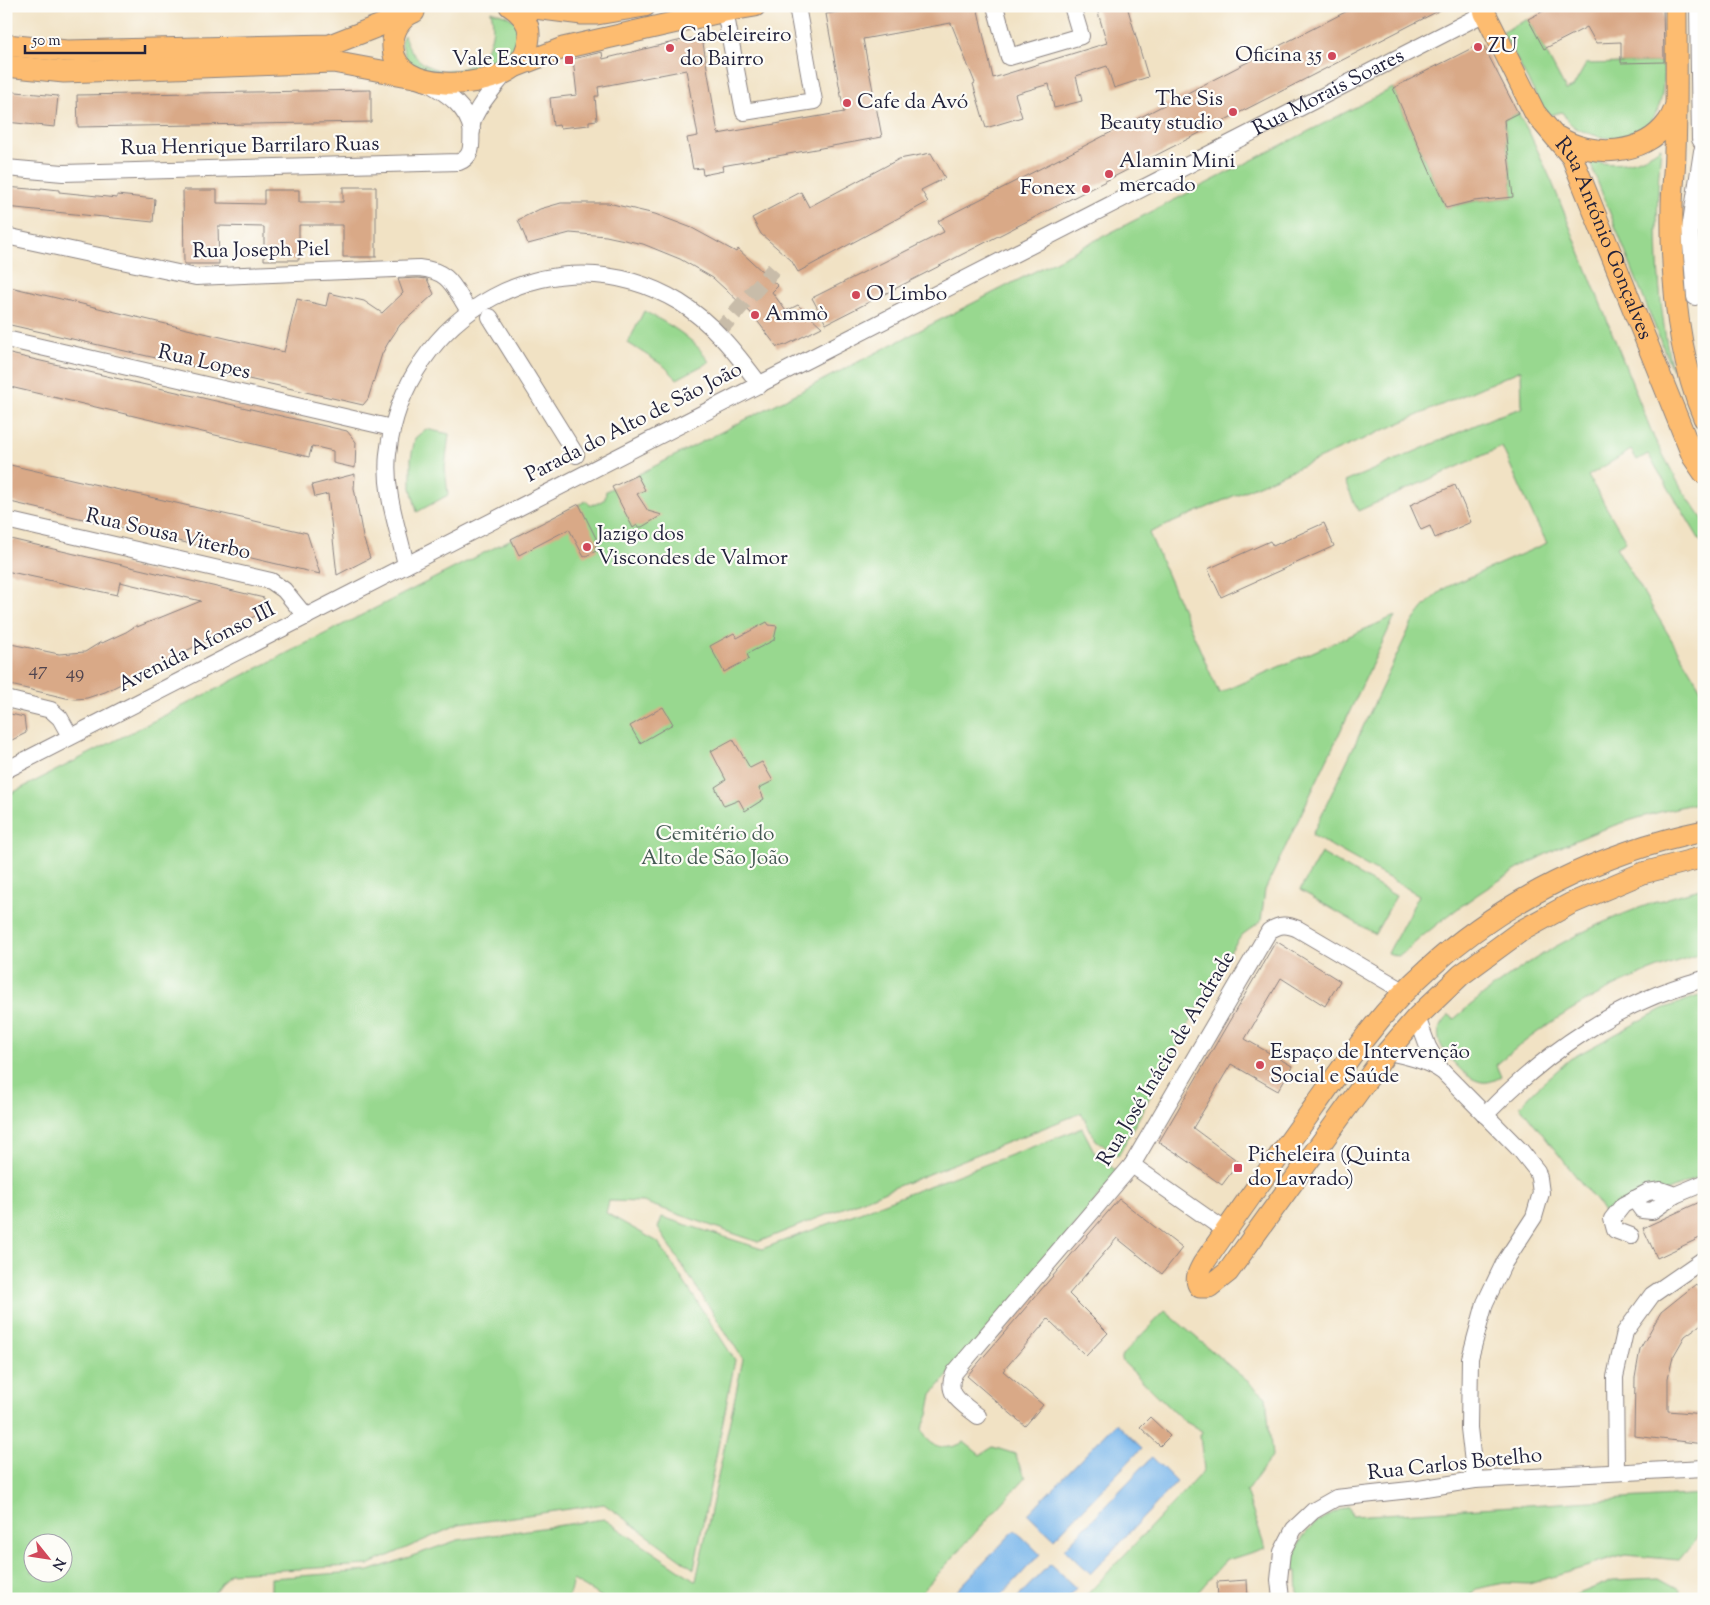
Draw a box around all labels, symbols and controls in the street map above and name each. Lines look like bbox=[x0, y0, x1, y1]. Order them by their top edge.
place label: Cabeleireiro do Bairro bbox=[680, 21, 791, 75]
scale bar bbox=[25, 22, 145, 54]
text: 50 m bbox=[31, 31, 61, 52]
place label: ZU bbox=[1488, 32, 1517, 62]
place label: Oficina 35 bbox=[1235, 41, 1322, 71]
marker: ZU bbox=[1472, 41, 1484, 53]
marker: Cabeleireiro do Bairro bbox=[664, 42, 676, 54]
street label: Rua Morais Soares bbox=[1248, 42, 1410, 144]
place label: Vale Escuro bbox=[452, 45, 559, 75]
marker: Oficina 35 bbox=[1326, 50, 1338, 62]
marker: Vale Escuro bbox=[563, 54, 575, 66]
place label: The Sis Beauty studio bbox=[1100, 85, 1223, 139]
place label: Cafe da Avó bbox=[857, 88, 968, 118]
marker: Cafe da Avó bbox=[841, 97, 853, 109]
marker: The Sis Beauty studio bbox=[1227, 106, 1239, 118]
street label: Rua Henrique Barrilaro Ruas bbox=[120, 130, 380, 164]
street label: Rua António Gonçalves bbox=[1547, 131, 1659, 344]
place label: Alamin Mini mercado bbox=[1119, 147, 1235, 201]
marker: Alamin Mini mercado bbox=[1103, 168, 1115, 180]
place label: Fonex bbox=[1020, 174, 1076, 204]
marker: Fonex bbox=[1080, 183, 1092, 195]
street label: Rua Joseph Piel bbox=[192, 235, 330, 267]
place label: O Limbo bbox=[866, 280, 947, 310]
marker: O Limbo bbox=[850, 289, 862, 301]
place label: Ammò bbox=[765, 300, 828, 330]
marker: Ammò bbox=[749, 309, 761, 321]
street label: Rua Lopes bbox=[155, 338, 253, 388]
street label: Parada do Alto de São João bbox=[520, 355, 748, 491]
street label: Rua Sousa Viterbo bbox=[83, 501, 253, 569]
place label: Jazigo dos Viscondes de Valmor bbox=[596, 520, 788, 574]
marker: Jazigo dos Viscondes de Valmor bbox=[581, 541, 593, 553]
street label: Avenida Afonso III bbox=[113, 595, 281, 701]
house number: 47 bbox=[28, 657, 48, 684]
house number: 49 bbox=[66, 660, 84, 687]
park label: Cemitério do Alto de São João bbox=[641, 820, 789, 874]
street label: Rua José Inácio de Andrade bbox=[1091, 946, 1243, 1172]
place label: Espaço de Intervenção Social e Saúde bbox=[1270, 1038, 1470, 1092]
marker: Espaço de Intervenção Social e Saúde bbox=[1254, 1059, 1266, 1071]
place label: Picheleira (Quinta do Lavrado) bbox=[1248, 1141, 1411, 1195]
marker: Picheleira (Quinta do Lavrado) bbox=[1232, 1162, 1244, 1174]
street label: Rua Carlos Botelho bbox=[1366, 1441, 1544, 1489]
north arrow bbox=[22, 1532, 72, 1582]
text: N bbox=[46, 1554, 69, 1573]

